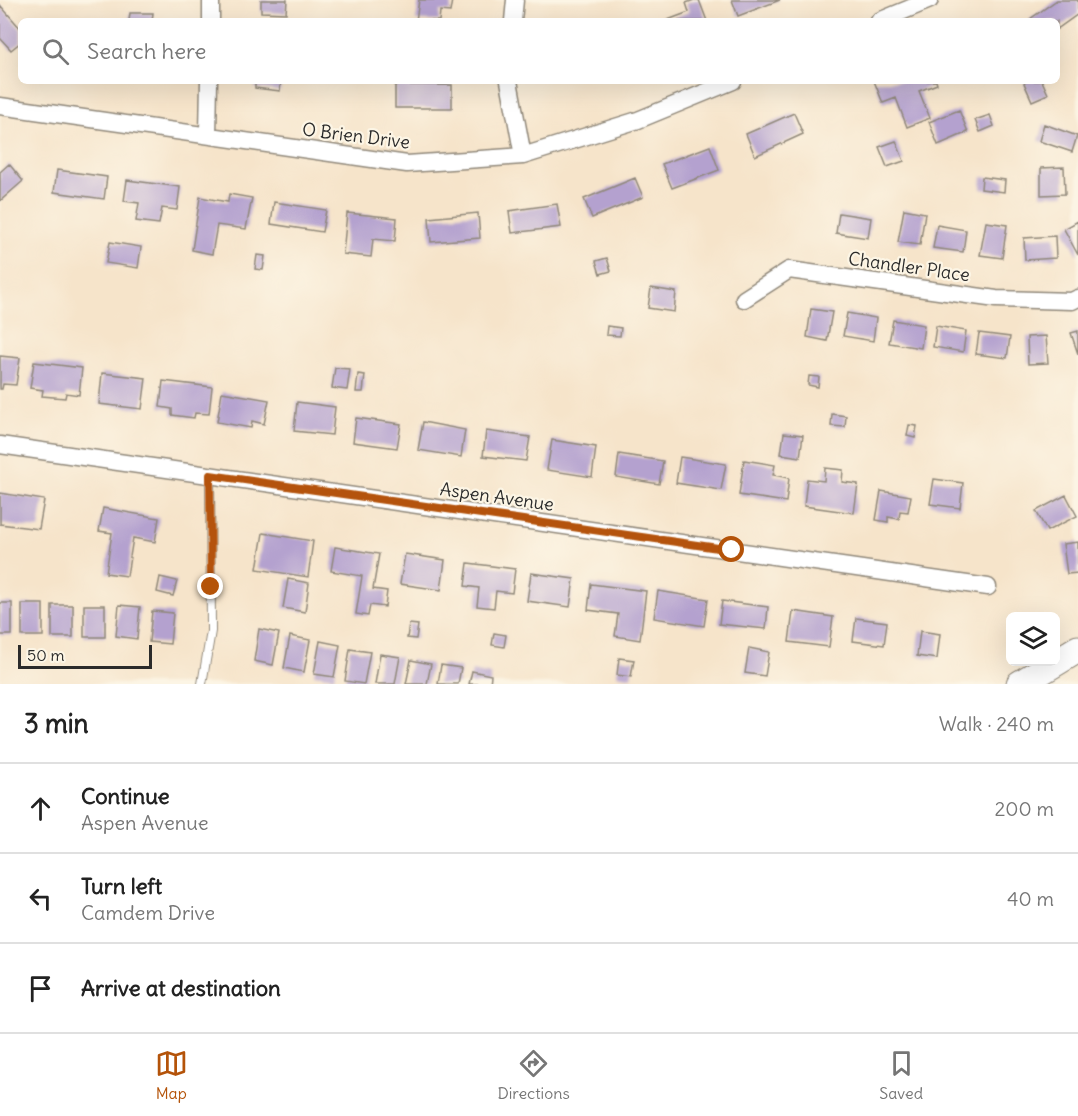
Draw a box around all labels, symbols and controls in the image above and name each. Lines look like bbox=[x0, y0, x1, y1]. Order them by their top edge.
search box bbox=[18, 18, 1060, 84]
icon: search bbox=[39, 35, 72, 68]
text: Search here bbox=[87, 37, 206, 65]
street label: O Brien Drive bbox=[301, 117, 411, 154]
street label: Chandler Place bbox=[847, 247, 971, 286]
street label: Aspen Avenue bbox=[439, 477, 555, 516]
route start bbox=[718, 536, 744, 562]
route end bbox=[197, 573, 223, 599]
map controls bbox=[1006, 612, 1060, 666]
button: layers bbox=[1006, 612, 1060, 666]
scale bar bbox=[18, 642, 152, 670]
text: 50 m bbox=[27, 645, 65, 665]
text: 3 min bbox=[24, 707, 89, 740]
text: Walk · 240 m bbox=[939, 711, 1054, 736]
text: Continue bbox=[81, 782, 170, 810]
icon: ahead bbox=[24, 792, 57, 825]
text: 200 m bbox=[994, 796, 1054, 821]
text: Aspen Avenue bbox=[81, 810, 209, 835]
text: Turn left bbox=[81, 872, 162, 900]
icon: left bbox=[24, 882, 57, 915]
text: 40 m bbox=[1007, 886, 1054, 911]
text: Camdem Drive bbox=[81, 900, 215, 925]
icon: arrive bbox=[24, 972, 57, 1005]
text: Arrive at destination bbox=[81, 974, 281, 1002]
tab: Map bbox=[155, 1047, 188, 1103]
tab: Directions bbox=[497, 1047, 570, 1103]
tab: Saved bbox=[879, 1047, 923, 1103]

